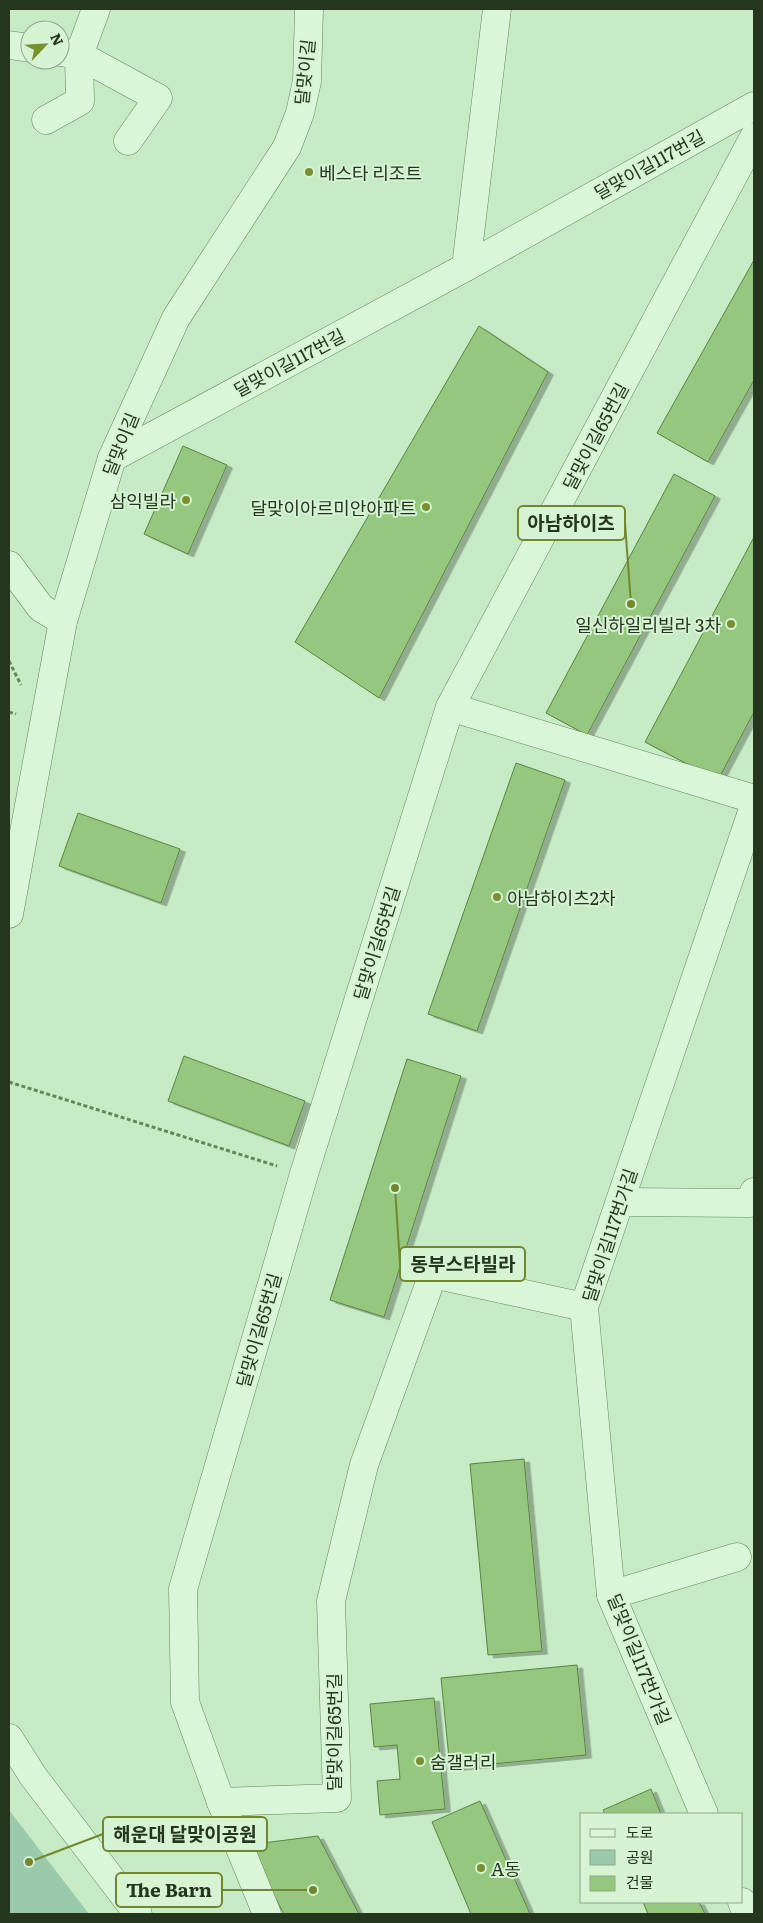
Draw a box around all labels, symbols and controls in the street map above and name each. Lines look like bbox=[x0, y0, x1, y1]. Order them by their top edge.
north arrow bbox=[20, 20, 70, 70]
text: N bbox=[46, 30, 69, 49]
street label: 달맞이길 bbox=[287, 38, 321, 106]
street label: 달맞이길117번길 bbox=[589, 122, 709, 206]
place label: 베스타 리조트 bbox=[319, 159, 422, 186]
marker: 베스타 리조트 bbox=[303, 166, 315, 178]
street label: 달맞이길117번길 bbox=[229, 321, 349, 403]
street label: 달맞이길65번길 bbox=[555, 377, 635, 495]
street label: 달맞이길 bbox=[95, 408, 145, 480]
place label: 삼익빌라 bbox=[110, 487, 176, 514]
marker: 삼익빌라 bbox=[180, 494, 192, 506]
place label: 달맞이아르미안아파트 bbox=[250, 494, 416, 521]
marker: 달맞이아르미안아파트 bbox=[420, 501, 432, 513]
callout: 아남하이츠 bbox=[518, 506, 625, 540]
text: 아남하이츠 bbox=[527, 508, 615, 536]
place label: 일신하일리빌라 3차 bbox=[575, 611, 721, 638]
marker: 일신하일리빌라 3차 bbox=[725, 618, 737, 630]
street label: 달맞이길65번길 bbox=[346, 883, 406, 1003]
place label: 아남하이츠2차 bbox=[507, 884, 616, 911]
marker: 아남하이츠2차 bbox=[491, 891, 503, 903]
street label: 달맞이길117번가길 bbox=[575, 1165, 643, 1305]
callout: 동부스타빌라 bbox=[400, 1247, 525, 1281]
text: 동부스타빌라 bbox=[411, 1249, 516, 1277]
street label: 달맞이길65번길 bbox=[229, 1269, 287, 1391]
street label: 달맞이길117번가길 bbox=[601, 1589, 679, 1729]
street label: 달맞이길65번길 bbox=[320, 1673, 347, 1791]
place label: 숨갤러리 bbox=[430, 1748, 496, 1775]
marker: 숨갤러리 bbox=[414, 1755, 426, 1767]
legend bbox=[580, 1813, 743, 1903]
callout: 해운대 달맞이공원 bbox=[103, 1817, 267, 1851]
text: 해운대 달맞이공원 bbox=[113, 1819, 257, 1847]
text: 도로 bbox=[626, 1820, 654, 1843]
text: 공원 bbox=[626, 1845, 654, 1868]
place label: A동 bbox=[491, 1855, 521, 1882]
marker: A동 bbox=[475, 1862, 487, 1874]
text: 건물 bbox=[626, 1870, 654, 1893]
callout: The Barn bbox=[116, 1873, 222, 1907]
text: The Barn bbox=[126, 1875, 212, 1903]

